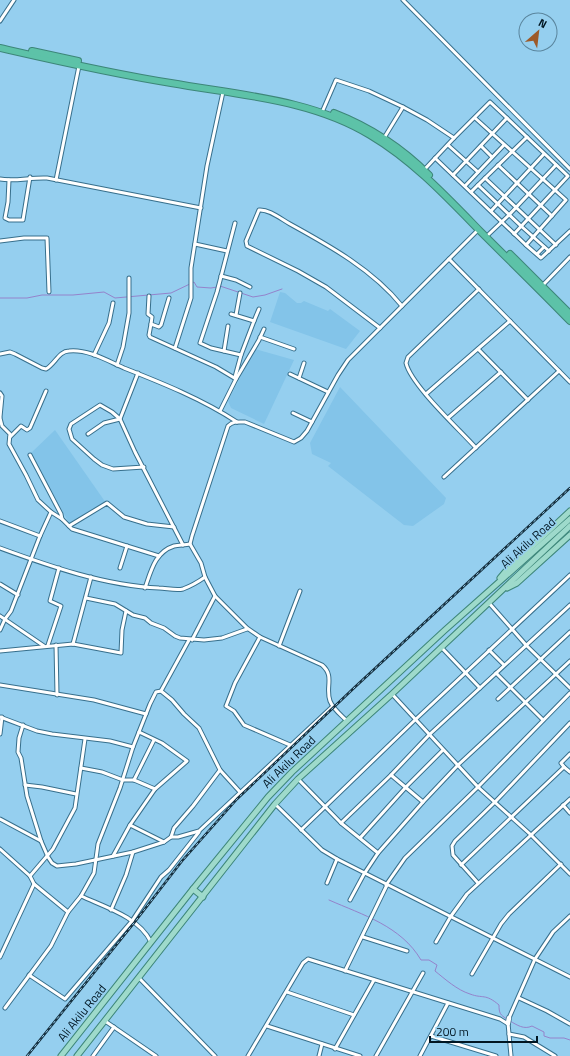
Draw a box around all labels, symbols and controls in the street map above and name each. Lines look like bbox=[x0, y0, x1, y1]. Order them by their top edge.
north arrow bbox=[518, 12, 558, 52]
text: N bbox=[536, 14, 550, 32]
street label: Ali Akilu Road bbox=[496, 513, 559, 573]
street label: Ali Akilu Road bbox=[257, 731, 320, 792]
street label: Ali Akilu Road bbox=[53, 980, 111, 1045]
scale bar bbox=[430, 1018, 537, 1044]
text: 200 m bbox=[436, 1022, 469, 1041]

